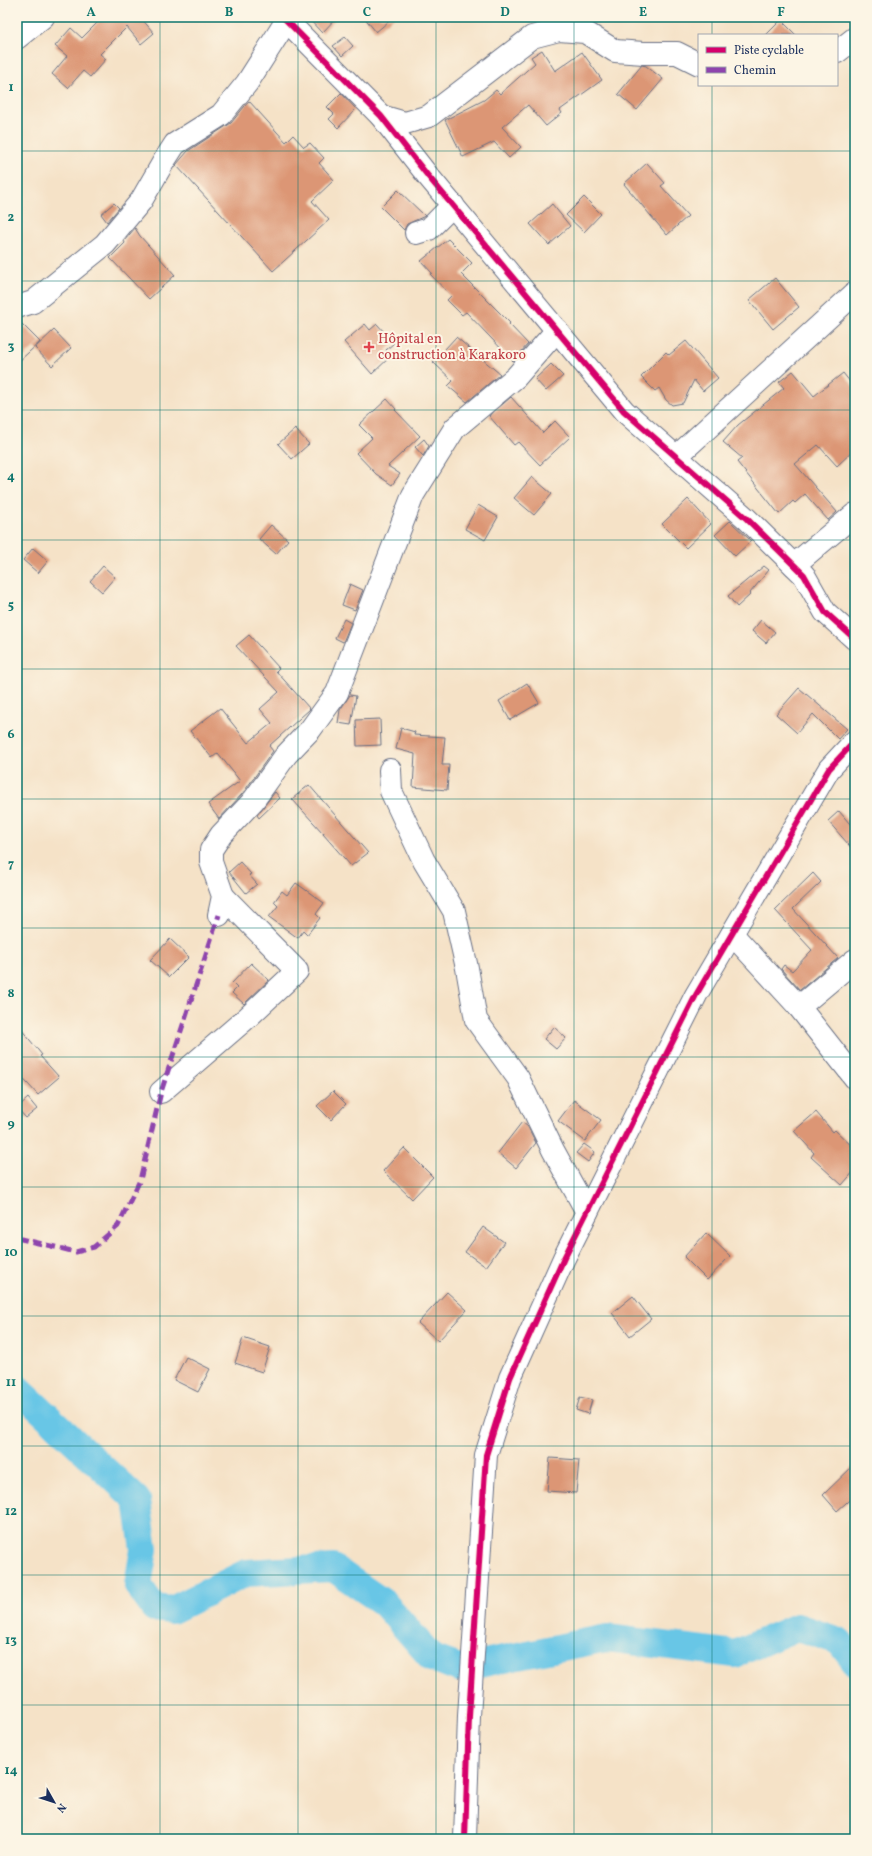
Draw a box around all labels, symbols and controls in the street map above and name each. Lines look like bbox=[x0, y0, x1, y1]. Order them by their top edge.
text: A bbox=[86, 4, 96, 22]
text: B bbox=[225, 4, 234, 22]
text: C bbox=[363, 4, 371, 22]
text: D bbox=[500, 4, 510, 22]
text: E bbox=[639, 4, 647, 22]
text: F bbox=[777, 4, 785, 22]
legend bbox=[698, 34, 838, 86]
text: Piste cyclable bbox=[734, 43, 804, 59]
text: Chemin bbox=[734, 63, 776, 79]
text: 1 bbox=[8, 79, 14, 97]
text: 2 bbox=[8, 209, 15, 227]
place label: Hôpital en construction à Karakoro bbox=[378, 330, 526, 365]
text: 3 bbox=[8, 338, 15, 356]
marker: Hôpital en construction à Karakoro bbox=[363, 341, 375, 353]
text: 4 bbox=[7, 468, 15, 486]
text: 5 bbox=[8, 597, 14, 615]
text: 6 bbox=[7, 726, 15, 744]
text: 7 bbox=[8, 856, 14, 874]
text: 8 bbox=[7, 985, 15, 1003]
text: 9 bbox=[7, 1115, 15, 1133]
text: 10 bbox=[4, 1244, 18, 1262]
text: 11 bbox=[6, 1374, 16, 1392]
text: 12 bbox=[5, 1503, 17, 1521]
text: 13 bbox=[5, 1632, 17, 1650]
text: 14 bbox=[4, 1762, 18, 1780]
north arrow bbox=[34, 1782, 74, 1822]
text: N bbox=[52, 1800, 69, 1815]

